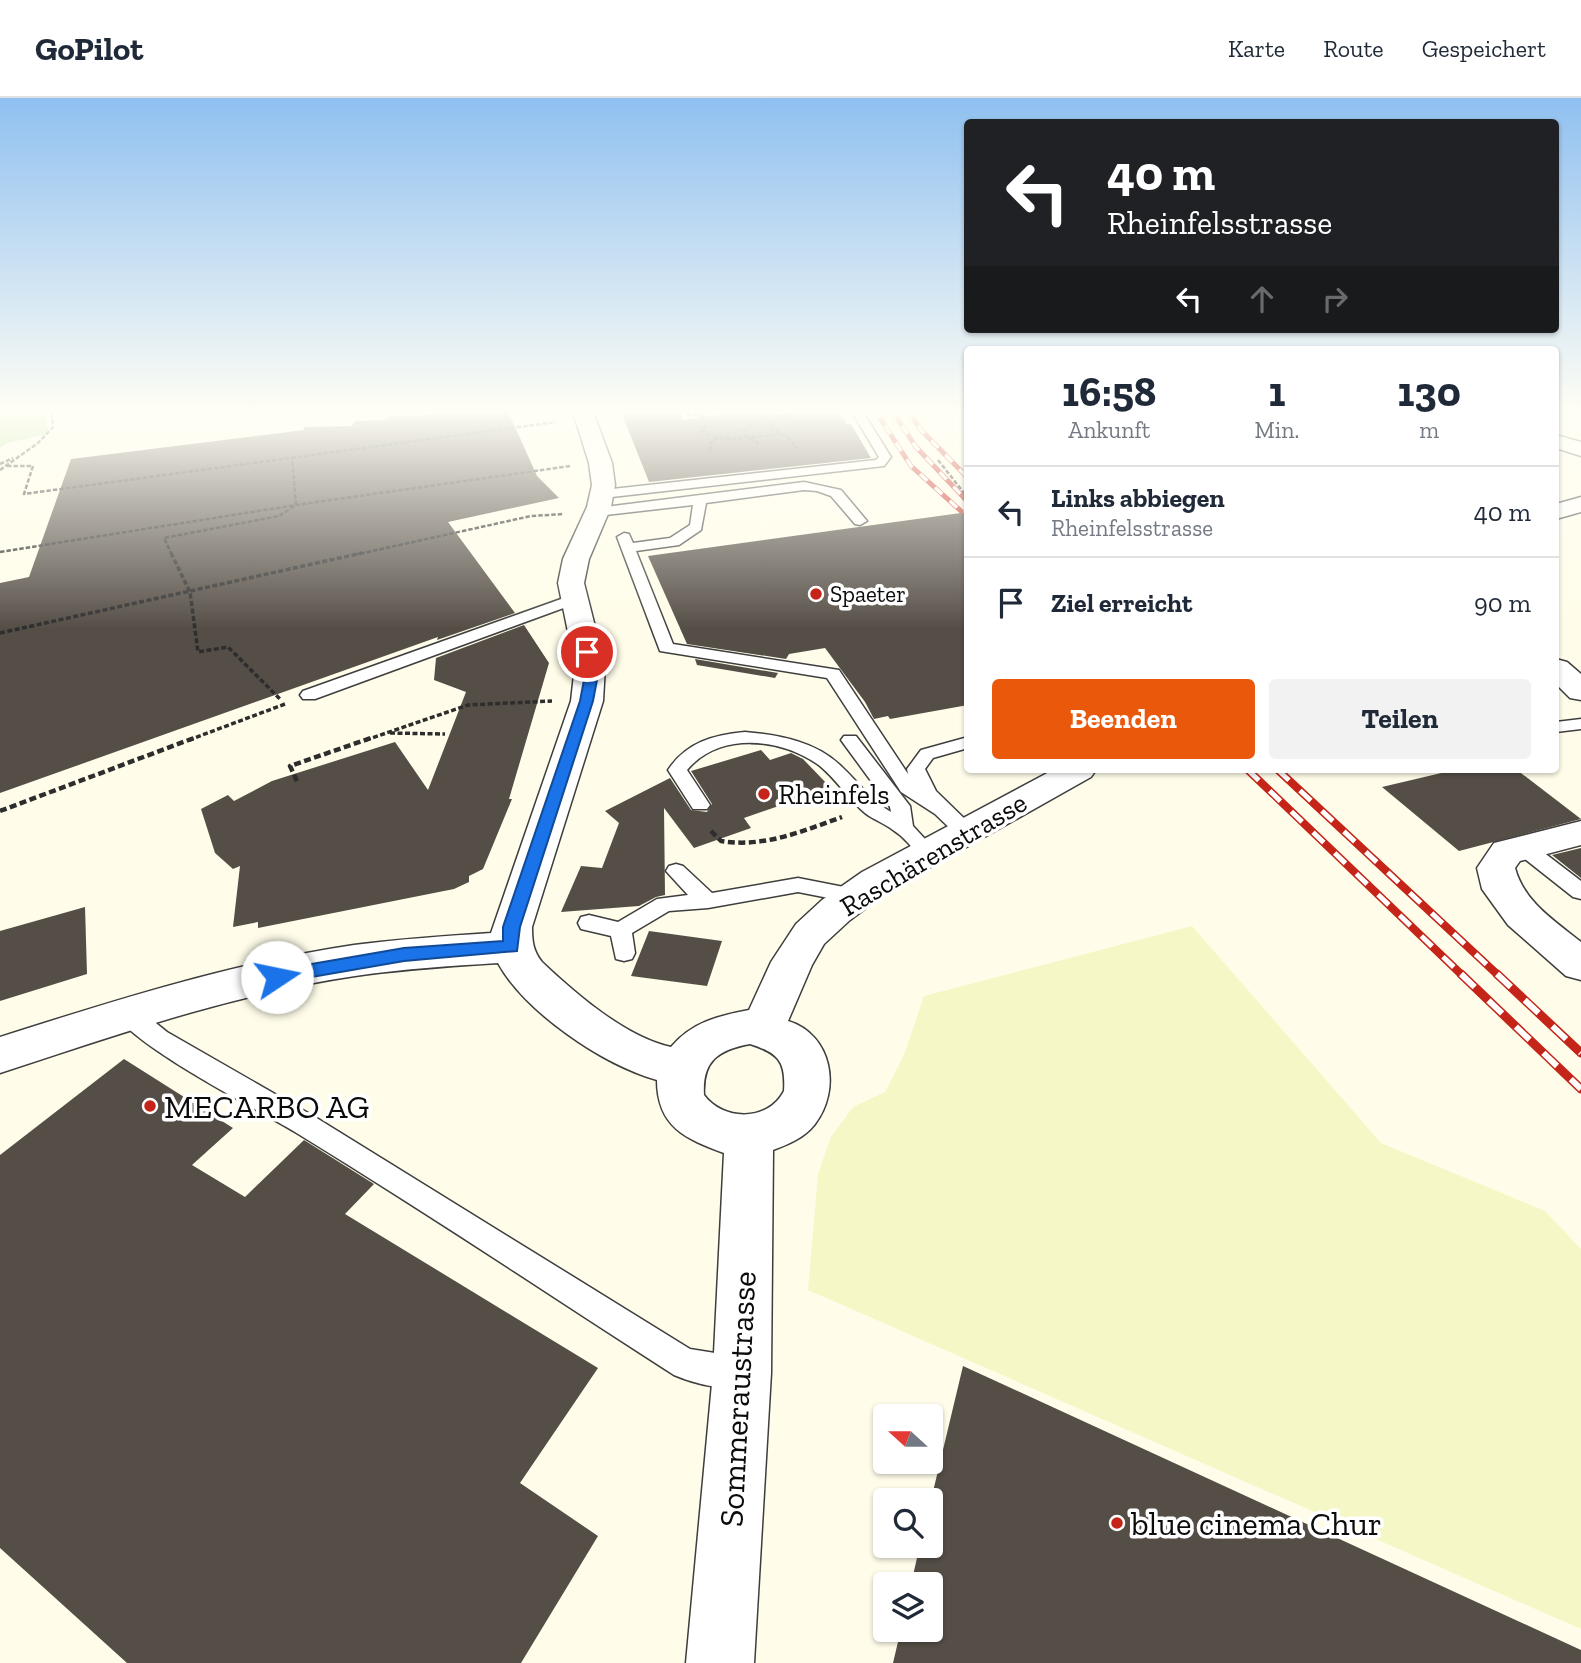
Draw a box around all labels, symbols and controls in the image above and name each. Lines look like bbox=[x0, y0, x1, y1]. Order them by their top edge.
text: GoPilot bbox=[35, 29, 143, 68]
text: Karte bbox=[1228, 34, 1285, 63]
text: Route bbox=[1323, 34, 1384, 63]
text: Gespeichert bbox=[1422, 34, 1546, 63]
text: 40 m bbox=[1107, 144, 1215, 203]
icon: left bbox=[992, 147, 1083, 238]
text: Rheinfelsstrasse bbox=[1107, 204, 1332, 242]
icon: left bbox=[1170, 280, 1208, 318]
icon: ahead bbox=[1243, 280, 1281, 318]
icon: right bbox=[1316, 280, 1354, 318]
text: 16:58 bbox=[1062, 366, 1157, 417]
text: 1 bbox=[1268, 366, 1285, 417]
text: 130 bbox=[1397, 366, 1461, 417]
text: Ankunft bbox=[1068, 416, 1150, 444]
text: Min. bbox=[1255, 416, 1299, 444]
text: m bbox=[1419, 416, 1439, 444]
text: Links abbiegen bbox=[1051, 482, 1225, 514]
icon: left bbox=[992, 493, 1030, 531]
text: 40 m bbox=[1474, 496, 1531, 528]
text: Rheinfelsstrasse bbox=[1051, 514, 1213, 542]
place label: Spaeter bbox=[830, 580, 906, 608]
icon: arrive bbox=[992, 584, 1030, 622]
marker: Spaeter bbox=[808, 586, 824, 602]
text: Ziel erreicht bbox=[1051, 587, 1192, 619]
text: 90 m bbox=[1474, 587, 1531, 619]
pin bbox=[557, 622, 617, 682]
icon: arrive bbox=[568, 633, 606, 671]
button: Beenden bbox=[992, 679, 1255, 759]
button: Teilen bbox=[1269, 679, 1531, 759]
place label: Rheinfels bbox=[778, 778, 890, 811]
marker: Rheinfels bbox=[756, 786, 772, 802]
street label: Raschärenstrasse bbox=[834, 786, 1033, 923]
position arrow bbox=[240, 940, 314, 1014]
place label: MECARBO AG bbox=[164, 1087, 369, 1126]
marker: MECARBO AG bbox=[142, 1098, 158, 1114]
street label: Sommeraustrasse bbox=[711, 1270, 764, 1528]
north arrow bbox=[873, 1404, 943, 1474]
map controls bbox=[873, 1404, 943, 1642]
button: search bbox=[873, 1488, 943, 1558]
place label: blue cinema Chur bbox=[1130, 1504, 1382, 1543]
marker: blue cinema Chur bbox=[1109, 1515, 1125, 1531]
button: layers bbox=[873, 1572, 943, 1642]

